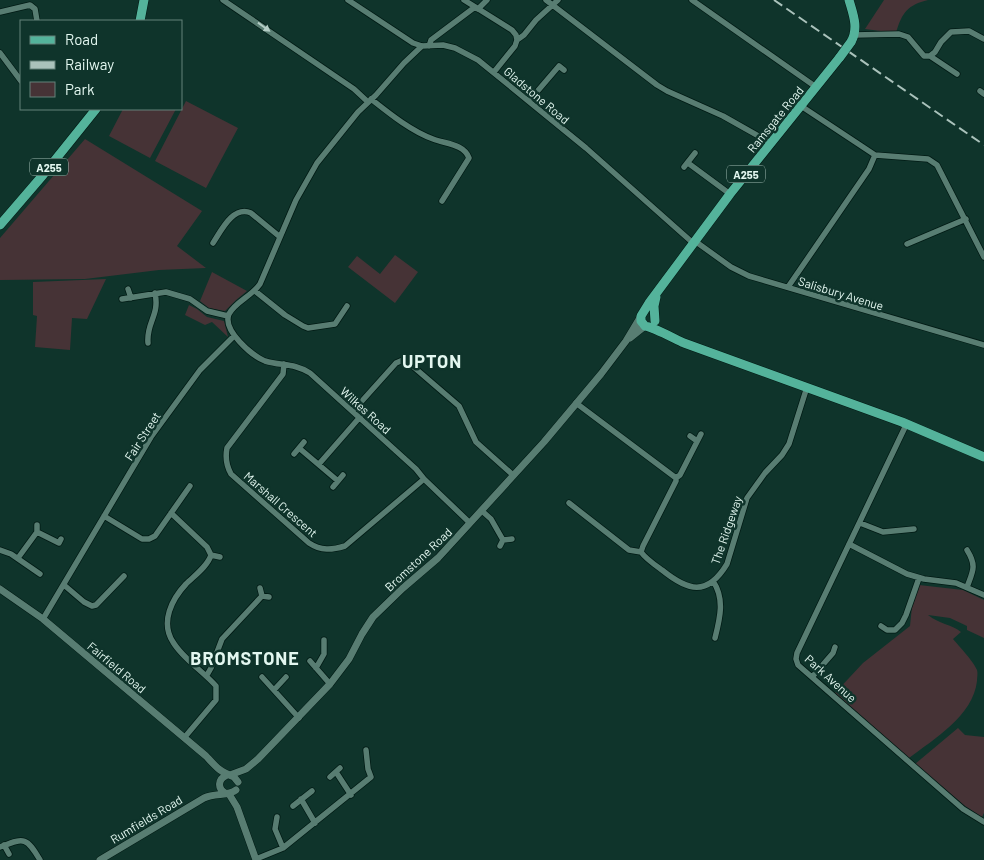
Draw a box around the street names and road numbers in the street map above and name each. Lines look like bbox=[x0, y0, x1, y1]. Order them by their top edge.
street label: Gladstone Road bbox=[501, 64, 573, 126]
street label: Ramsgate Road bbox=[744, 83, 806, 155]
road number: A255 bbox=[30, 158, 68, 176]
road number: A255 bbox=[727, 165, 765, 182]
street label: Salisbury Avenue bbox=[797, 273, 885, 313]
street label: Wilkes Road bbox=[338, 384, 394, 436]
street label: Fair Street bbox=[121, 409, 163, 463]
street label: Marshall Crescent bbox=[242, 468, 320, 540]
street label: The Ridgeway bbox=[708, 493, 744, 566]
street label: Bromstone Road bbox=[382, 524, 454, 594]
street label: Fairfield Road bbox=[85, 639, 149, 695]
street label: Park Avenue bbox=[802, 651, 860, 705]
street label: Rumfields Road bbox=[107, 792, 185, 846]

